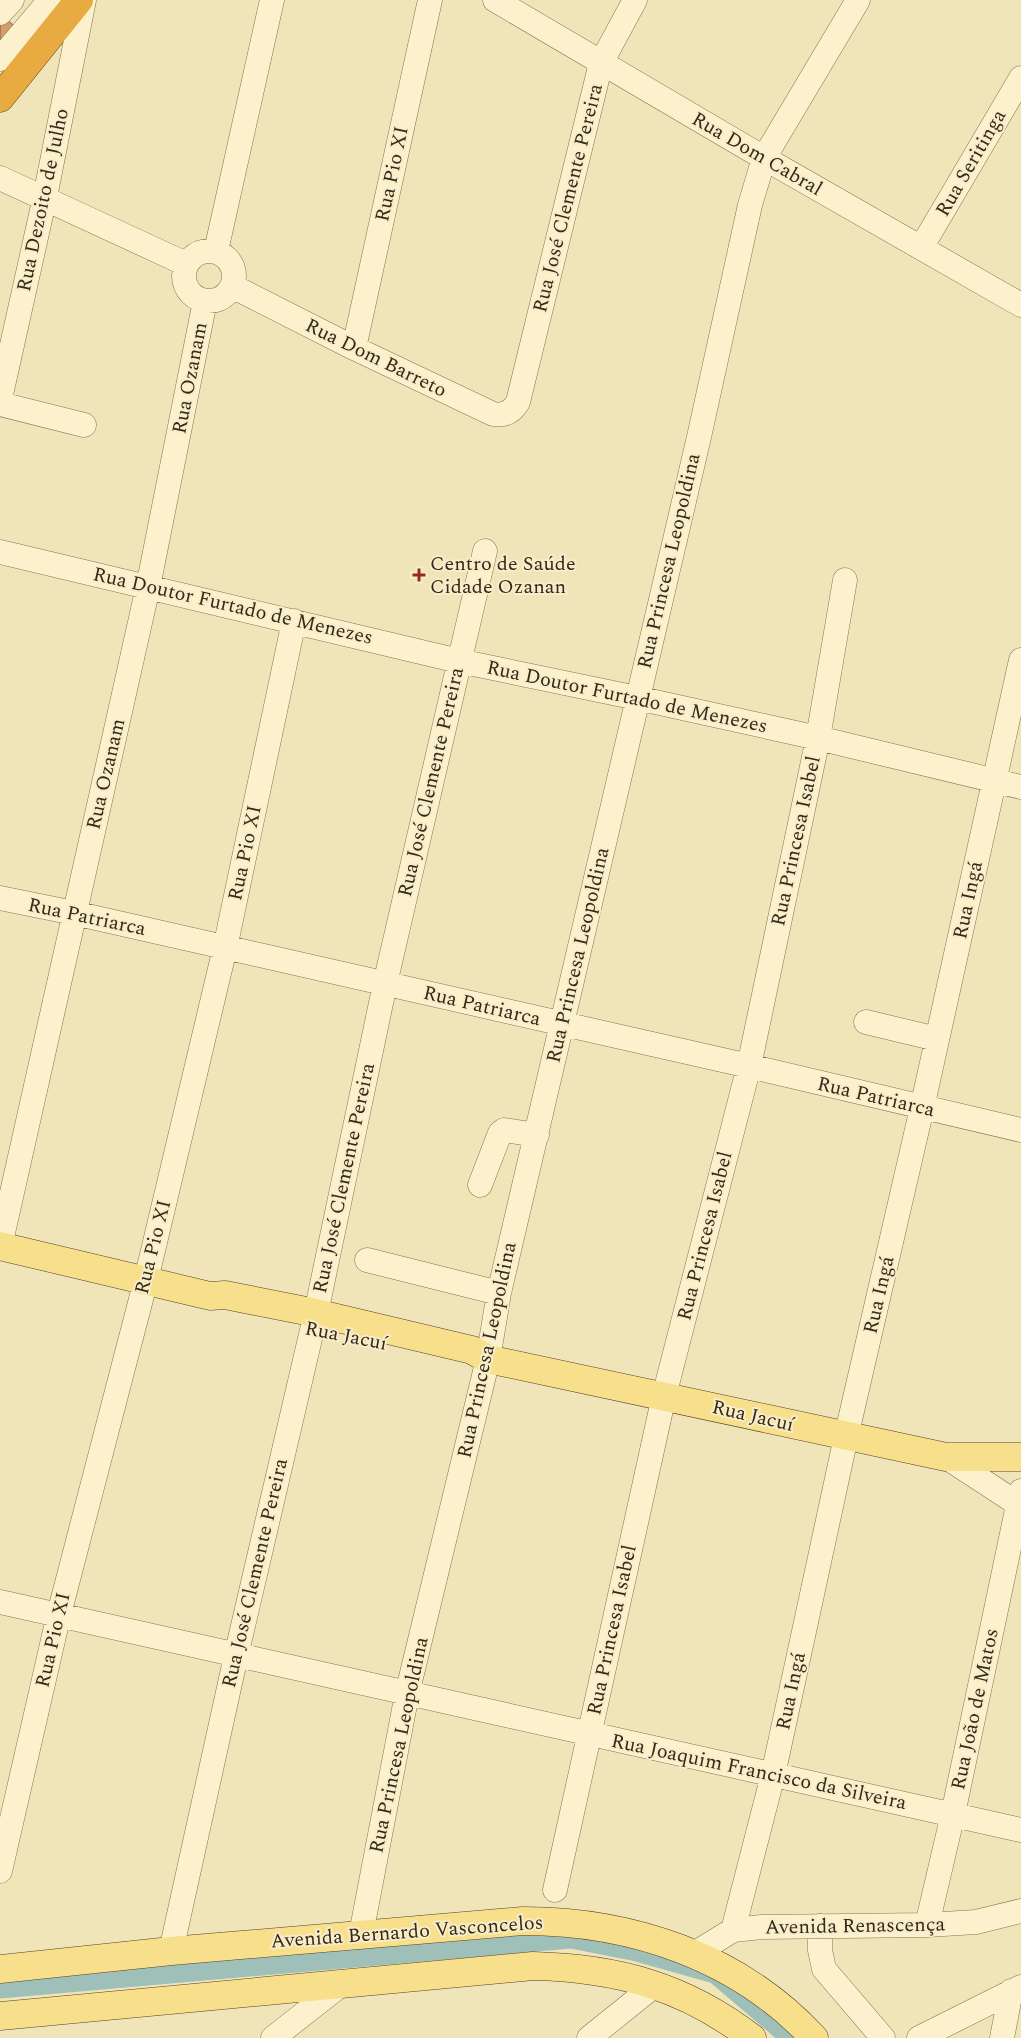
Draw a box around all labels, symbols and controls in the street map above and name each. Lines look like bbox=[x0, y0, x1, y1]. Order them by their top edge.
street label: Rua José Clemente Pereira bbox=[525, 80, 611, 316]
street label: Rua Dom Cabral bbox=[686, 104, 828, 204]
street label: Rua Seritinga bbox=[928, 104, 1014, 222]
street label: Rua Dezoito de Julho bbox=[9, 106, 77, 294]
street label: Rua Pio XI bbox=[367, 124, 417, 224]
street label: Rua Dom Barreto bbox=[300, 311, 452, 405]
street label: Rua Ozanam bbox=[164, 320, 216, 436]
street label: Rua Princesa Leopoldina bbox=[630, 450, 708, 672]
place label: Centro de Saúde Cidade Ozanan bbox=[430, 549, 576, 602]
street label: Rua Doutor Furtado de Menezes bbox=[90, 559, 376, 653]
marker: Centro de Saúde Cidade Ozanan bbox=[412, 568, 426, 582]
street label: Rua Doutor Furtado de Menezes bbox=[484, 653, 770, 741]
street label: Rua José Clemente Pereira bbox=[390, 664, 472, 900]
street label: Rua Ozanam bbox=[79, 715, 133, 833]
street label: Rua Princesa Isabel bbox=[763, 753, 829, 929]
street label: Rua Pio XI bbox=[220, 803, 270, 903]
street label: Rua Princesa Leopoldina bbox=[539, 844, 617, 1066]
street label: Rua Ingá bbox=[945, 858, 991, 942]
street label: Rua Patriarca bbox=[25, 890, 149, 944]
street label: Rua Patriarca bbox=[420, 978, 544, 1034]
street label: Rua José Clemente Pereira bbox=[305, 1060, 383, 1296]
street label: Rua Patriarca bbox=[814, 1069, 938, 1125]
street label: Rua Princesa Isabel bbox=[669, 1148, 741, 1324]
street label: Rua Pio XI bbox=[127, 1196, 179, 1298]
street label: Rua Princesa Leopoldina bbox=[449, 1239, 525, 1461]
street label: Rua Ingá bbox=[855, 1253, 903, 1337]
street label: Rua Jacuí bbox=[302, 1313, 390, 1359]
street label: Rua Jacuí bbox=[709, 1392, 798, 1440]
street label: Rua José Clemente Pereira bbox=[214, 1455, 296, 1691]
street label: Rua Princesa Isabel bbox=[579, 1542, 645, 1718]
street label: Rua Pio XI bbox=[28, 1590, 78, 1690]
street label: Rua João de Matos bbox=[943, 1625, 1007, 1793]
street label: Rua Princesa Leopoldina bbox=[361, 1634, 437, 1856]
street label: Rua Ingá bbox=[768, 1649, 814, 1733]
street label: Rua Joaquim Francisco da Silveira bbox=[608, 1726, 910, 1818]
street label: Avenida Bernardo Vasconcelos bbox=[270, 1908, 544, 1956]
street label: Avenida Renascença bbox=[765, 1909, 946, 1943]

